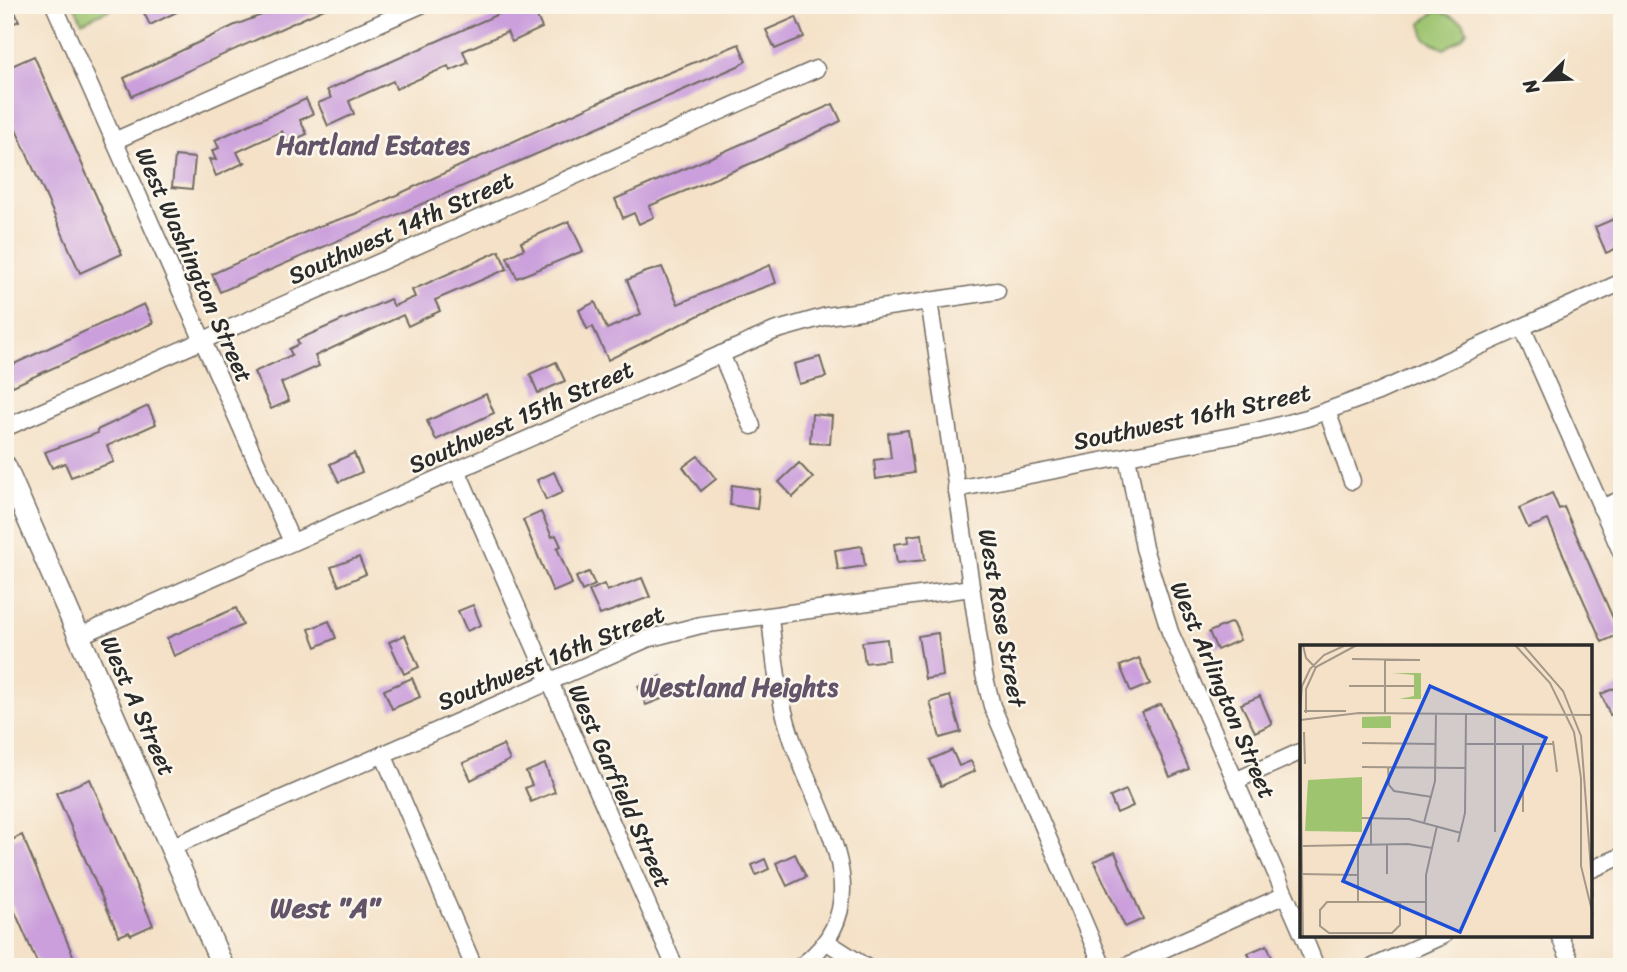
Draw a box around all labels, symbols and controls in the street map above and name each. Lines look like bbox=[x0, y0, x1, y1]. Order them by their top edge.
north arrow bbox=[1512, 46, 1582, 116]
text: N bbox=[1513, 73, 1549, 100]
district label: Hartland Estates bbox=[276, 122, 471, 168]
street label: West Washington Street bbox=[123, 140, 265, 390]
street label: Southwest 14th Street bbox=[281, 159, 521, 297]
street label: Southwest 15th Street bbox=[401, 348, 641, 486]
street label: Southwest 16th Street bbox=[1069, 371, 1315, 463]
street label: West Rose Street bbox=[966, 525, 1039, 712]
street label: West Arlington Street bbox=[1158, 574, 1288, 806]
street label: Southwest 16th Street bbox=[431, 593, 671, 723]
street label: West A Street bbox=[88, 629, 188, 783]
inset map bbox=[1300, 645, 1592, 937]
district label: Westland Heights bbox=[640, 664, 840, 710]
street label: West Garfield Street bbox=[556, 677, 684, 895]
district label: West "A" bbox=[270, 883, 382, 932]

